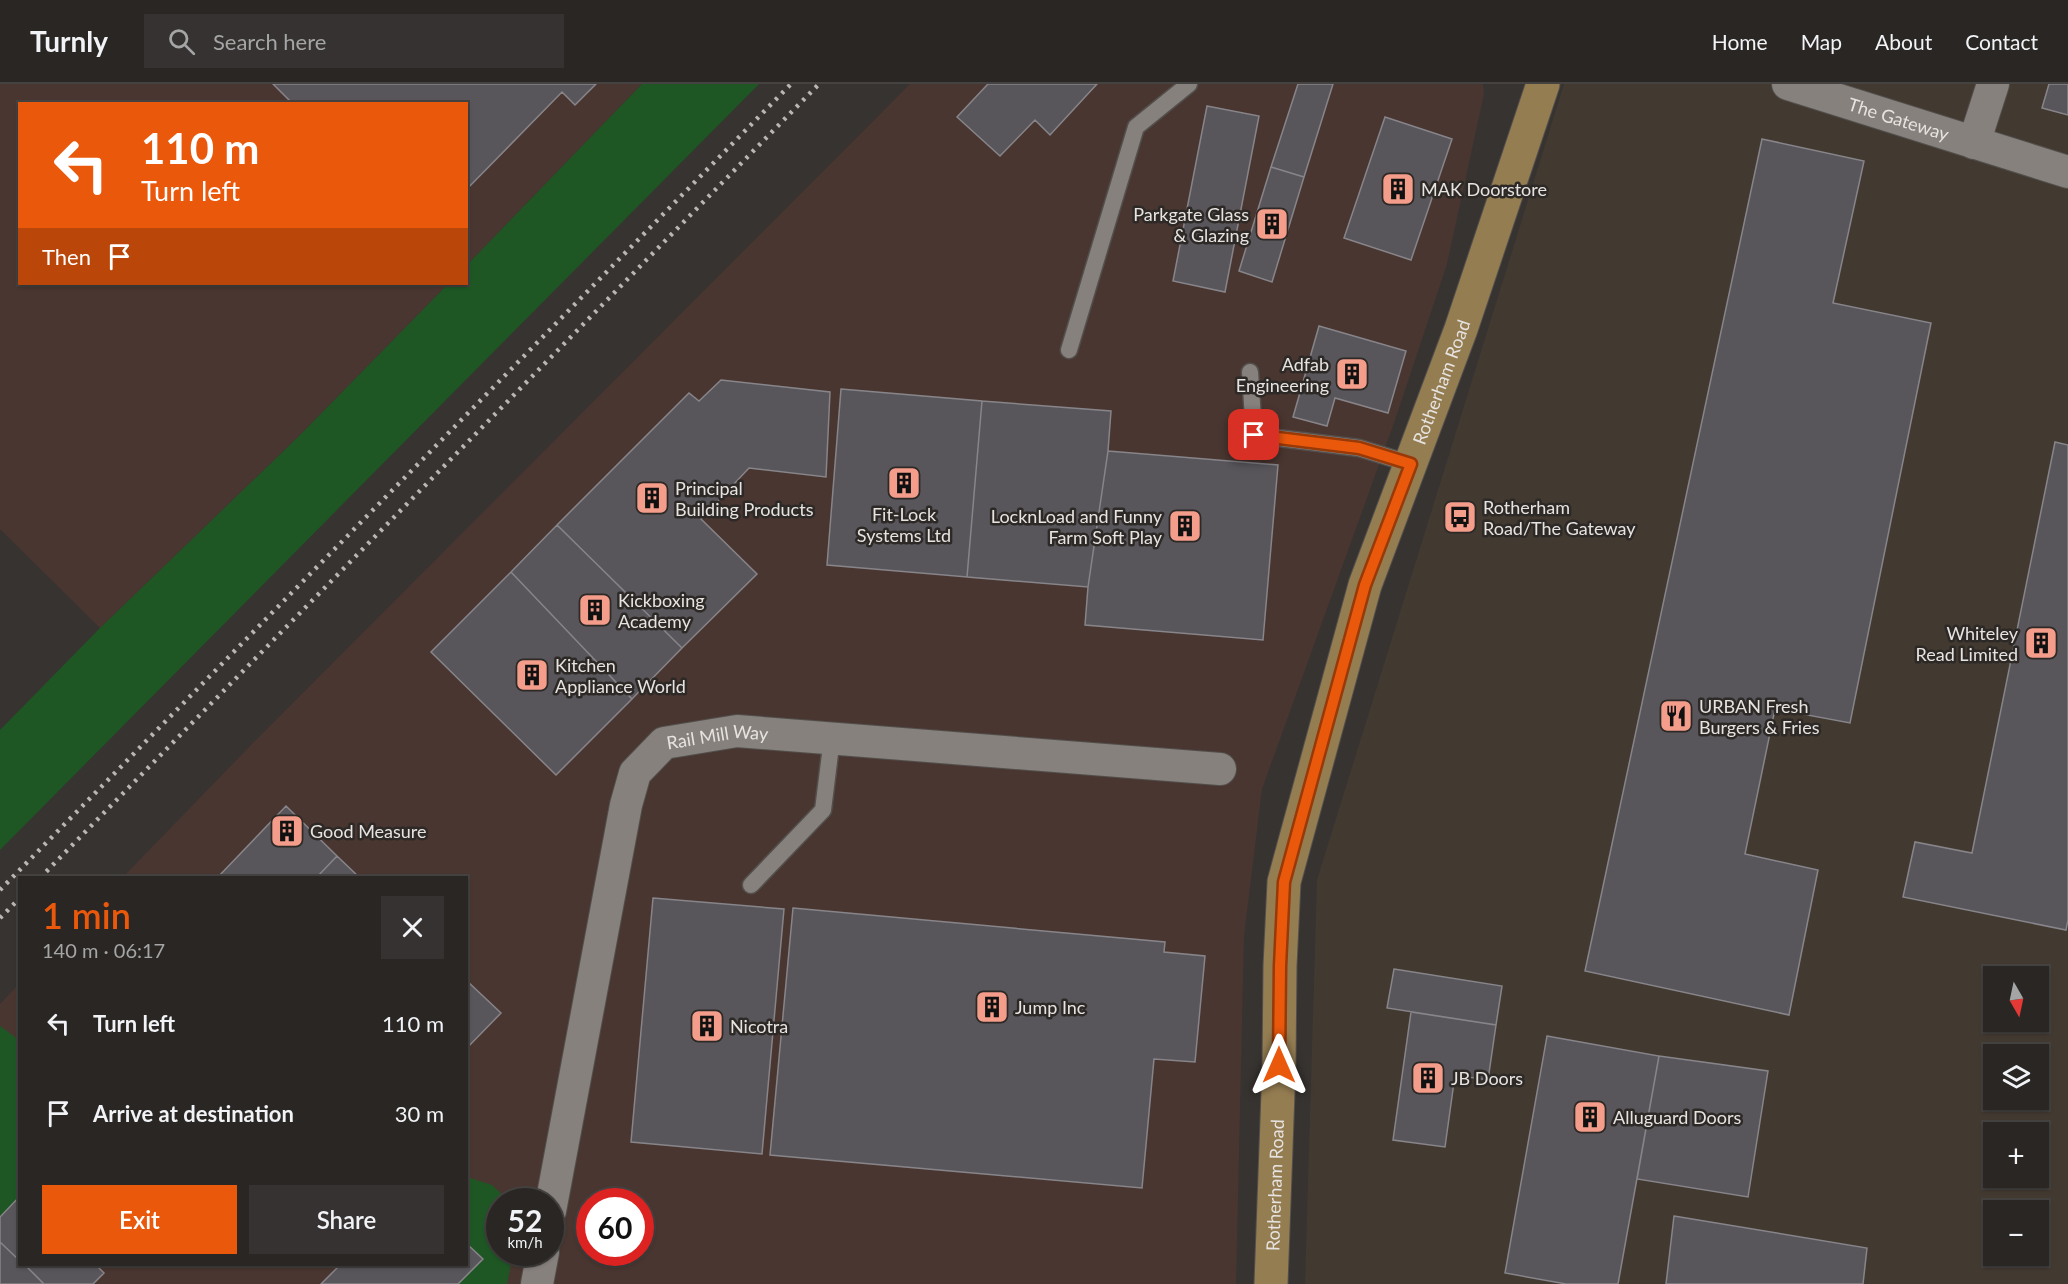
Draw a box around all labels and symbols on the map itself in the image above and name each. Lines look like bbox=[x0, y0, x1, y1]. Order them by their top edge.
street label: The Gateway bbox=[1846, 93, 1952, 145]
building icon: MAK Doorstore bbox=[1380, 171, 1416, 207]
place label: MAK Doorstore bbox=[1421, 178, 1547, 200]
place label: Parkgate Glass & Glazing bbox=[1133, 203, 1249, 246]
building icon: Parkgate Glass & Glazing bbox=[1254, 206, 1290, 242]
street label: Rotherham Road bbox=[1408, 317, 1474, 447]
place label: Adfab Engineering bbox=[1236, 353, 1329, 396]
building icon: Adfab Engineering bbox=[1334, 356, 1370, 392]
pin bbox=[1228, 409, 1279, 460]
building icon: Fit-Lock Systems Ltd bbox=[886, 465, 922, 501]
place label: Principal Building Products bbox=[675, 477, 814, 520]
building icon: Principal Building Products bbox=[634, 480, 670, 516]
place label: Rotherham Road/The Gateway bbox=[1483, 496, 1636, 539]
bus stop icon: Rotherham Road/The Gateway bbox=[1442, 499, 1478, 535]
place label: Fit-Lock Systems Ltd bbox=[857, 503, 951, 546]
place label: LocknLoad and Funny Farm Soft Play bbox=[991, 505, 1163, 548]
building icon: LocknLoad and Funny Farm Soft Play bbox=[1167, 508, 1203, 544]
place label: Kickboxing Academy bbox=[618, 589, 705, 632]
building icon: Kickboxing Academy bbox=[577, 592, 613, 628]
place label: Whiteley Read Limited bbox=[1915, 622, 2019, 665]
building icon: Whiteley Read Limited bbox=[2023, 625, 2059, 661]
place label: Kitchen Appliance World bbox=[555, 654, 686, 697]
building icon: Kitchen Appliance World bbox=[514, 657, 550, 693]
place label: URBAN Fresh Burgers & Fries bbox=[1699, 695, 1820, 738]
restaurant icon: URBAN Fresh Burgers & Fries bbox=[1658, 698, 1694, 734]
street label: Rail Mill Way bbox=[665, 720, 770, 753]
building icon: Good Measure bbox=[269, 813, 305, 849]
place label: Good Measure bbox=[310, 820, 427, 842]
north arrow bbox=[1983, 966, 2049, 1032]
building icon: Jump Inc bbox=[974, 989, 1010, 1025]
place label: Jump Inc bbox=[1015, 996, 1086, 1018]
building icon: Nicotra bbox=[689, 1008, 725, 1044]
place label: Nicotra bbox=[730, 1015, 788, 1037]
position arrow bbox=[1247, 1033, 1311, 1097]
building icon: JB Doors bbox=[1410, 1060, 1446, 1096]
place label: JB Doors bbox=[1451, 1067, 1523, 1089]
building icon: Alluguard Doors bbox=[1572, 1099, 1608, 1135]
place label: Alluguard Doors bbox=[1613, 1106, 1741, 1128]
street label: Rotherham Road bbox=[1261, 1119, 1288, 1251]
speed limit sign: 60 bbox=[576, 1188, 654, 1266]

